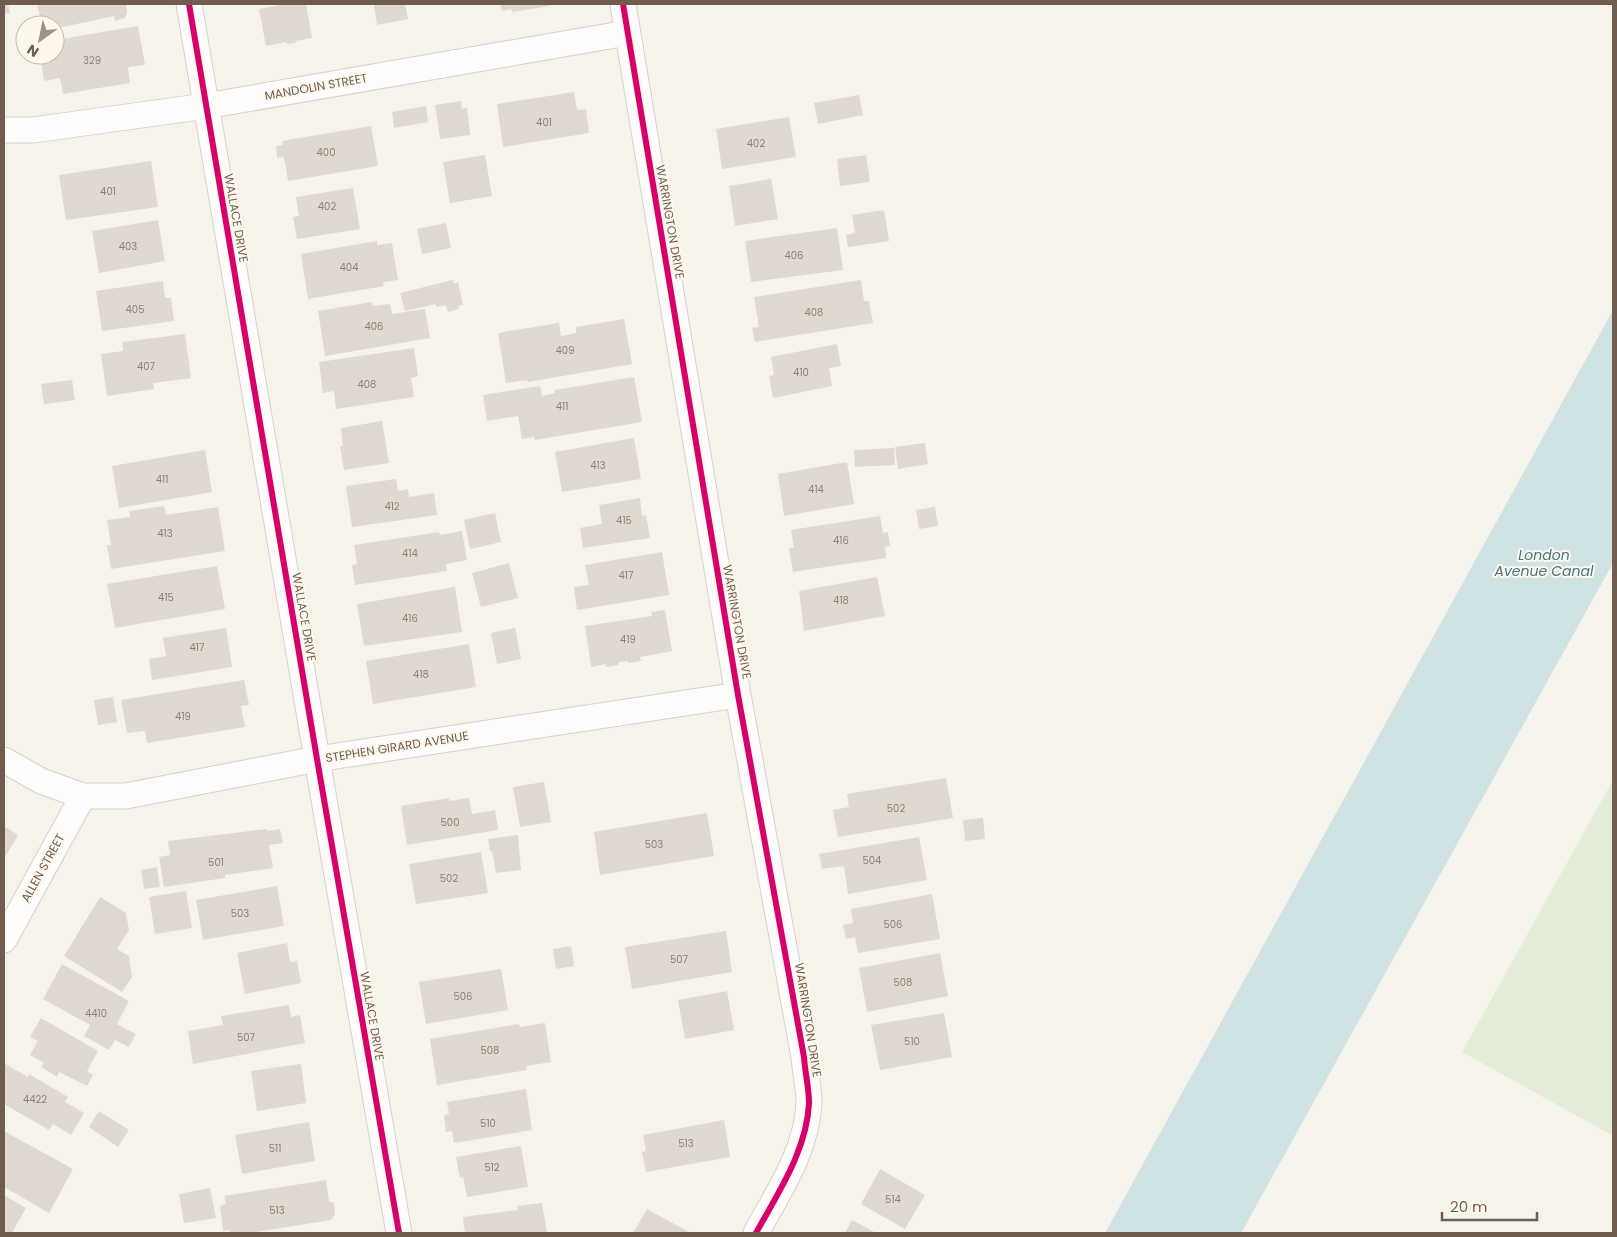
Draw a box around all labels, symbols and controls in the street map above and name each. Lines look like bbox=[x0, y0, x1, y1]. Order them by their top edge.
north arrow bbox=[15, 15, 65, 65]
text: N bbox=[23, 40, 43, 62]
house number: 329 bbox=[83, 53, 101, 68]
street label: MANDOLIN STREET bbox=[263, 69, 369, 104]
house number: 401 bbox=[536, 115, 552, 130]
house number: 402 bbox=[747, 136, 765, 151]
house number: 400 bbox=[317, 145, 335, 160]
street label: WARRINGTON DRIVE bbox=[652, 163, 689, 280]
street label: WALLACE DRIVE bbox=[220, 172, 253, 264]
house number: 401 bbox=[100, 184, 116, 199]
house number: 402 bbox=[318, 199, 336, 214]
house number: 403 bbox=[119, 239, 137, 254]
house number: 406 bbox=[785, 248, 803, 263]
house number: 404 bbox=[340, 260, 358, 275]
house number: 405 bbox=[126, 302, 144, 317]
house number: 408 bbox=[805, 305, 823, 320]
house number: 406 bbox=[365, 319, 383, 334]
house number: 409 bbox=[556, 343, 574, 358]
house number: 407 bbox=[137, 359, 156, 374]
house number: 410 bbox=[793, 365, 809, 380]
house number: 408 bbox=[358, 377, 376, 392]
house number: 411 bbox=[556, 399, 568, 414]
house number: 413 bbox=[590, 458, 606, 473]
house number: 411 bbox=[156, 472, 168, 487]
house number: 414 bbox=[808, 482, 824, 497]
house number: 412 bbox=[384, 499, 400, 514]
house number: 415 bbox=[616, 513, 632, 528]
house number: 413 bbox=[157, 526, 173, 541]
house number: 416 bbox=[833, 533, 849, 548]
water label: London Avenue Canal bbox=[1494, 545, 1594, 581]
house number: 414 bbox=[402, 546, 418, 561]
street label: WARRINGTON DRIVE bbox=[719, 563, 756, 680]
house number: 417 bbox=[619, 568, 634, 583]
street label: WALLACE DRIVE bbox=[288, 571, 321, 663]
house number: 415 bbox=[158, 590, 174, 605]
house number: 418 bbox=[833, 593, 849, 608]
house number: 416 bbox=[402, 611, 418, 626]
house number: 419 bbox=[620, 632, 636, 647]
house number: 417 bbox=[190, 640, 205, 655]
house number: 418 bbox=[413, 667, 429, 682]
house number: 419 bbox=[175, 709, 191, 724]
street label: STEPHEN GIRARD AVENUE bbox=[324, 727, 470, 766]
house number: 502 bbox=[887, 801, 905, 816]
house number: 500 bbox=[441, 815, 459, 830]
street label: ALLEN STREET bbox=[17, 830, 69, 905]
house number: 503 bbox=[645, 837, 663, 852]
house number: 504 bbox=[863, 853, 881, 868]
house number: 501 bbox=[208, 855, 224, 870]
house number: 502 bbox=[440, 871, 458, 886]
house number: 503 bbox=[231, 906, 249, 921]
house number: 506 bbox=[884, 917, 902, 932]
house number: 507 bbox=[670, 952, 689, 967]
street label: WARRINGTON DRIVE bbox=[791, 961, 826, 1078]
street label: WALLACE DRIVE bbox=[356, 970, 389, 1062]
house number: 508 bbox=[894, 975, 912, 990]
house number: 506 bbox=[454, 989, 472, 1004]
house number: 4410 bbox=[85, 1006, 107, 1021]
house number: 507 bbox=[237, 1030, 256, 1045]
house number: 510 bbox=[904, 1034, 920, 1049]
house number: 508 bbox=[481, 1043, 499, 1058]
house number: 4422 bbox=[23, 1092, 47, 1107]
house number: 510 bbox=[480, 1116, 496, 1131]
house number: 513 bbox=[678, 1136, 694, 1151]
house number: 511 bbox=[269, 1141, 281, 1156]
house number: 512 bbox=[484, 1160, 500, 1175]
scale bar bbox=[1442, 1190, 1537, 1222]
house number: 514 bbox=[885, 1192, 901, 1207]
text: 20 m bbox=[1450, 1196, 1488, 1217]
house number: 513 bbox=[269, 1203, 285, 1218]

